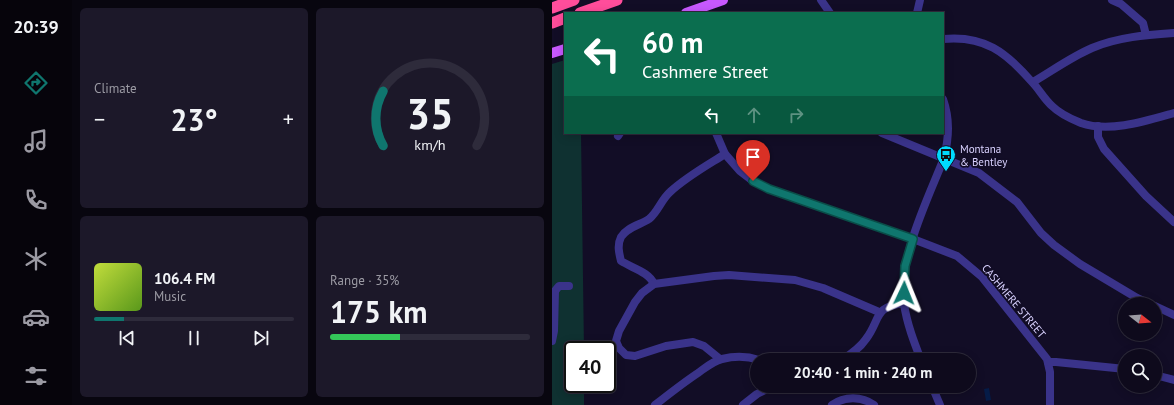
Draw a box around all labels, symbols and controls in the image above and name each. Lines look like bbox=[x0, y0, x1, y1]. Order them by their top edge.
text: 20:39 bbox=[13, 15, 59, 38]
text: 60 m bbox=[642, 24, 703, 61]
icon: left bbox=[576, 28, 628, 80]
text: Cashmere Street bbox=[642, 60, 768, 83]
icon: directions bbox=[22, 69, 50, 97]
text: Climate bbox=[94, 80, 137, 97]
text: 35 bbox=[406, 87, 454, 140]
text: 23° bbox=[170, 100, 218, 139]
icon: left bbox=[701, 104, 723, 126]
icon: ahead bbox=[743, 104, 765, 126]
icon: right bbox=[785, 104, 807, 126]
text: − bbox=[94, 105, 105, 133]
text: + bbox=[283, 105, 294, 133]
icon: music bbox=[22, 127, 50, 155]
text: km/h bbox=[414, 134, 446, 153]
pin bbox=[736, 140, 770, 181]
place label: Montana & Bentley bbox=[960, 142, 1008, 169]
bus stop icon: Montana & Bentley bbox=[935, 144, 957, 172]
icon: arrive bbox=[742, 146, 764, 168]
icon: phone bbox=[22, 186, 50, 214]
icon: climate bbox=[22, 245, 50, 273]
street label: CASHMERE STREET bbox=[979, 261, 1049, 341]
text: 106.4 FM bbox=[154, 269, 215, 288]
text: Range · 35% bbox=[330, 272, 399, 289]
position arrow bbox=[883, 272, 925, 314]
text: Music bbox=[154, 288, 186, 305]
text: 175 km bbox=[330, 292, 428, 331]
north arrow bbox=[1118, 297, 1162, 341]
map controls bbox=[1118, 297, 1162, 393]
icon: car bbox=[22, 303, 50, 331]
icon: previous bbox=[116, 327, 138, 349]
icon: pause bbox=[183, 327, 205, 349]
icon: next bbox=[250, 327, 272, 349]
speed limit sign: 40 bbox=[564, 341, 616, 393]
button: search bbox=[1118, 349, 1162, 393]
icon: filters bbox=[22, 362, 50, 390]
text: 20:40 · 1 min · 240 m bbox=[794, 363, 932, 382]

